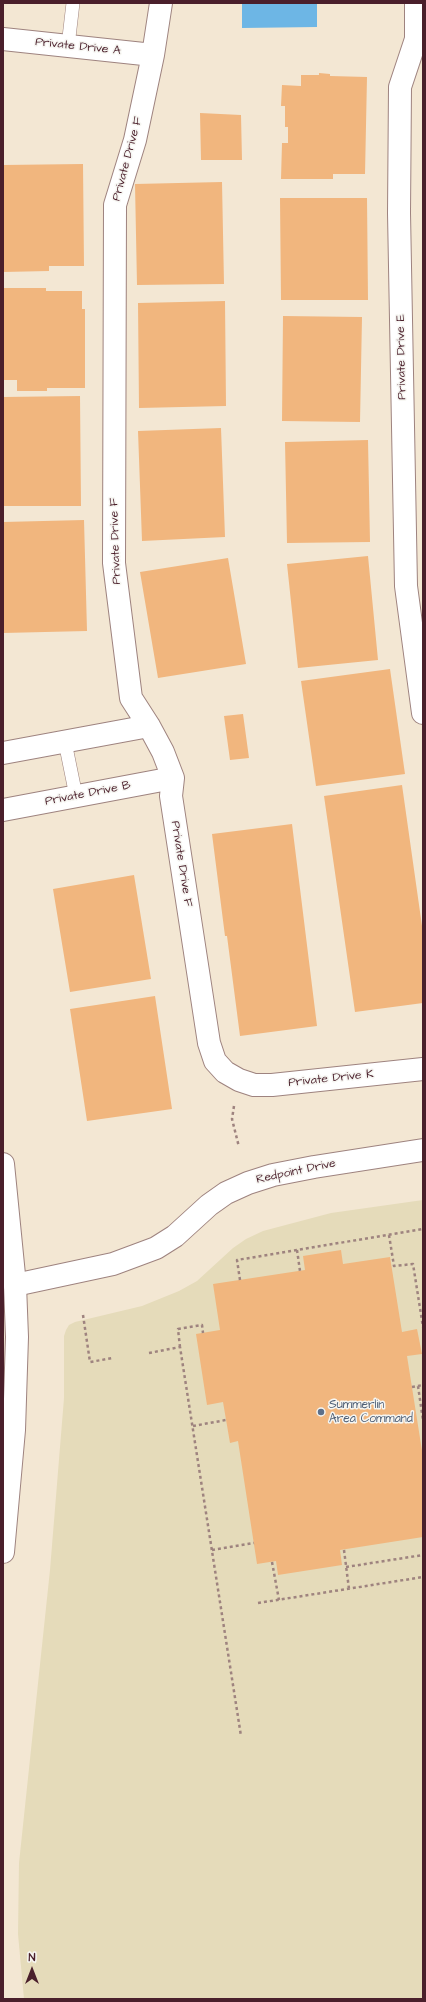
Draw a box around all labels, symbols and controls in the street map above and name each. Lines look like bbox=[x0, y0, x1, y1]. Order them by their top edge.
street label: Private Drive A bbox=[34, 35, 122, 59]
street label: Private Drive F bbox=[110, 115, 146, 203]
street label: Private Drive E bbox=[394, 314, 410, 400]
street label: Private Drive F bbox=[107, 497, 125, 585]
street label: Private Drive B bbox=[44, 779, 132, 809]
street label: Private Drive F bbox=[167, 820, 195, 908]
street label: Private Drive K bbox=[288, 1067, 374, 1091]
street label: Redpoint Drive bbox=[255, 1157, 337, 1187]
place label: Summerlin Area Command bbox=[329, 1398, 413, 1426]
marker: Summerlin Area Command bbox=[316, 1407, 326, 1417]
north arrow bbox=[12, 1950, 52, 1990]
text: N bbox=[29, 1950, 35, 1965]

